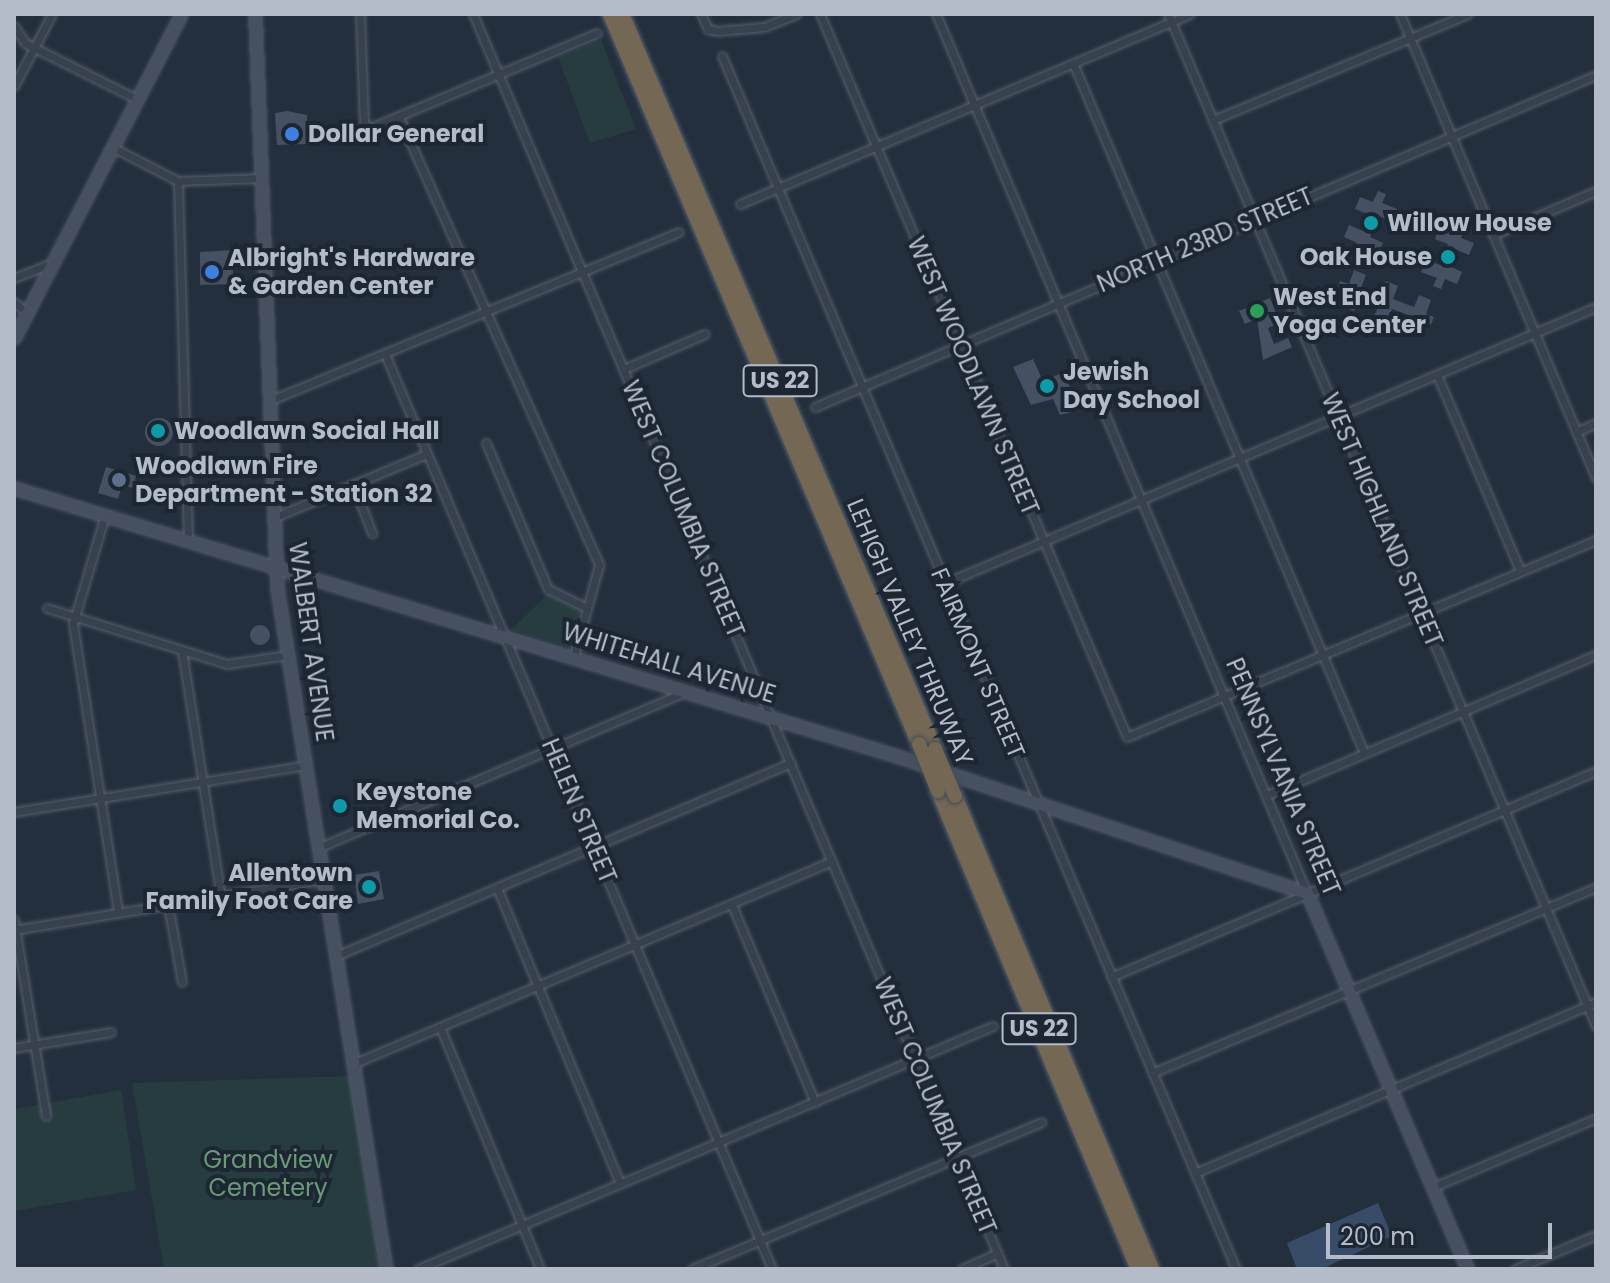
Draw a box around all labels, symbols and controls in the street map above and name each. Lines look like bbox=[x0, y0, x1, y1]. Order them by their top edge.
place label: Dollar General bbox=[308, 120, 484, 148]
marker: Dollar General bbox=[283, 125, 301, 143]
street label: NORTH 23RD STREET bbox=[1093, 182, 1317, 298]
place label: Willow House bbox=[1387, 209, 1552, 237]
marker: Willow House bbox=[1362, 214, 1380, 232]
street label: WEST WOODLAWN STREET bbox=[901, 232, 1045, 520]
place label: Oak House bbox=[1300, 243, 1432, 271]
place label: Albright's Hardware & Garden Center bbox=[228, 244, 475, 300]
marker: Oak House bbox=[1439, 248, 1457, 266]
marker: Albright's Hardware & Garden Center bbox=[203, 263, 221, 281]
place label: West End Yoga Center bbox=[1273, 283, 1426, 339]
marker: West End Yoga Center bbox=[1248, 302, 1266, 320]
place label: Jewish Day School bbox=[1063, 358, 1200, 414]
road number: US 22 bbox=[742, 363, 818, 399]
street label: WEST COLUMBIA STREET bbox=[616, 376, 750, 642]
marker: Jewish Day School bbox=[1038, 377, 1056, 395]
street label: WEST HIGHLAND STREET bbox=[1315, 389, 1449, 651]
place label: Woodlawn Social Hall bbox=[174, 417, 440, 445]
marker: Woodlawn Social Hall bbox=[149, 422, 167, 440]
place label: Woodlawn Fire Department - Station 32 bbox=[135, 452, 432, 508]
marker: Woodlawn Fire Department - Station 32 bbox=[110, 471, 128, 489]
street label: LEHIGH VALLEY THRUWAY bbox=[841, 494, 979, 770]
street label: WALBERT AVENUE bbox=[283, 540, 339, 744]
street label: FAIRMONT STREET bbox=[925, 564, 1031, 762]
street label: WHITEHALL AVENUE bbox=[559, 617, 779, 709]
street label: PENNSYLVANIA STREET bbox=[1220, 654, 1346, 900]
street label: HELEN STREET bbox=[536, 734, 622, 888]
place label: Keystone Memorial Co. bbox=[356, 778, 520, 834]
marker: Keystone Memorial Co. bbox=[331, 797, 349, 815]
place label: Allentown Family Foot Care bbox=[146, 859, 353, 915]
marker: Allentown Family Foot Care bbox=[360, 878, 378, 896]
street label: WEST COLUMBIA STREET bbox=[868, 973, 1002, 1239]
road number: US 22 bbox=[1001, 1011, 1077, 1047]
park label: Grandview Cemetery bbox=[203, 1146, 333, 1202]
scale bar bbox=[1330, 1207, 1556, 1257]
text: 200 m bbox=[1340, 1220, 1415, 1253]

